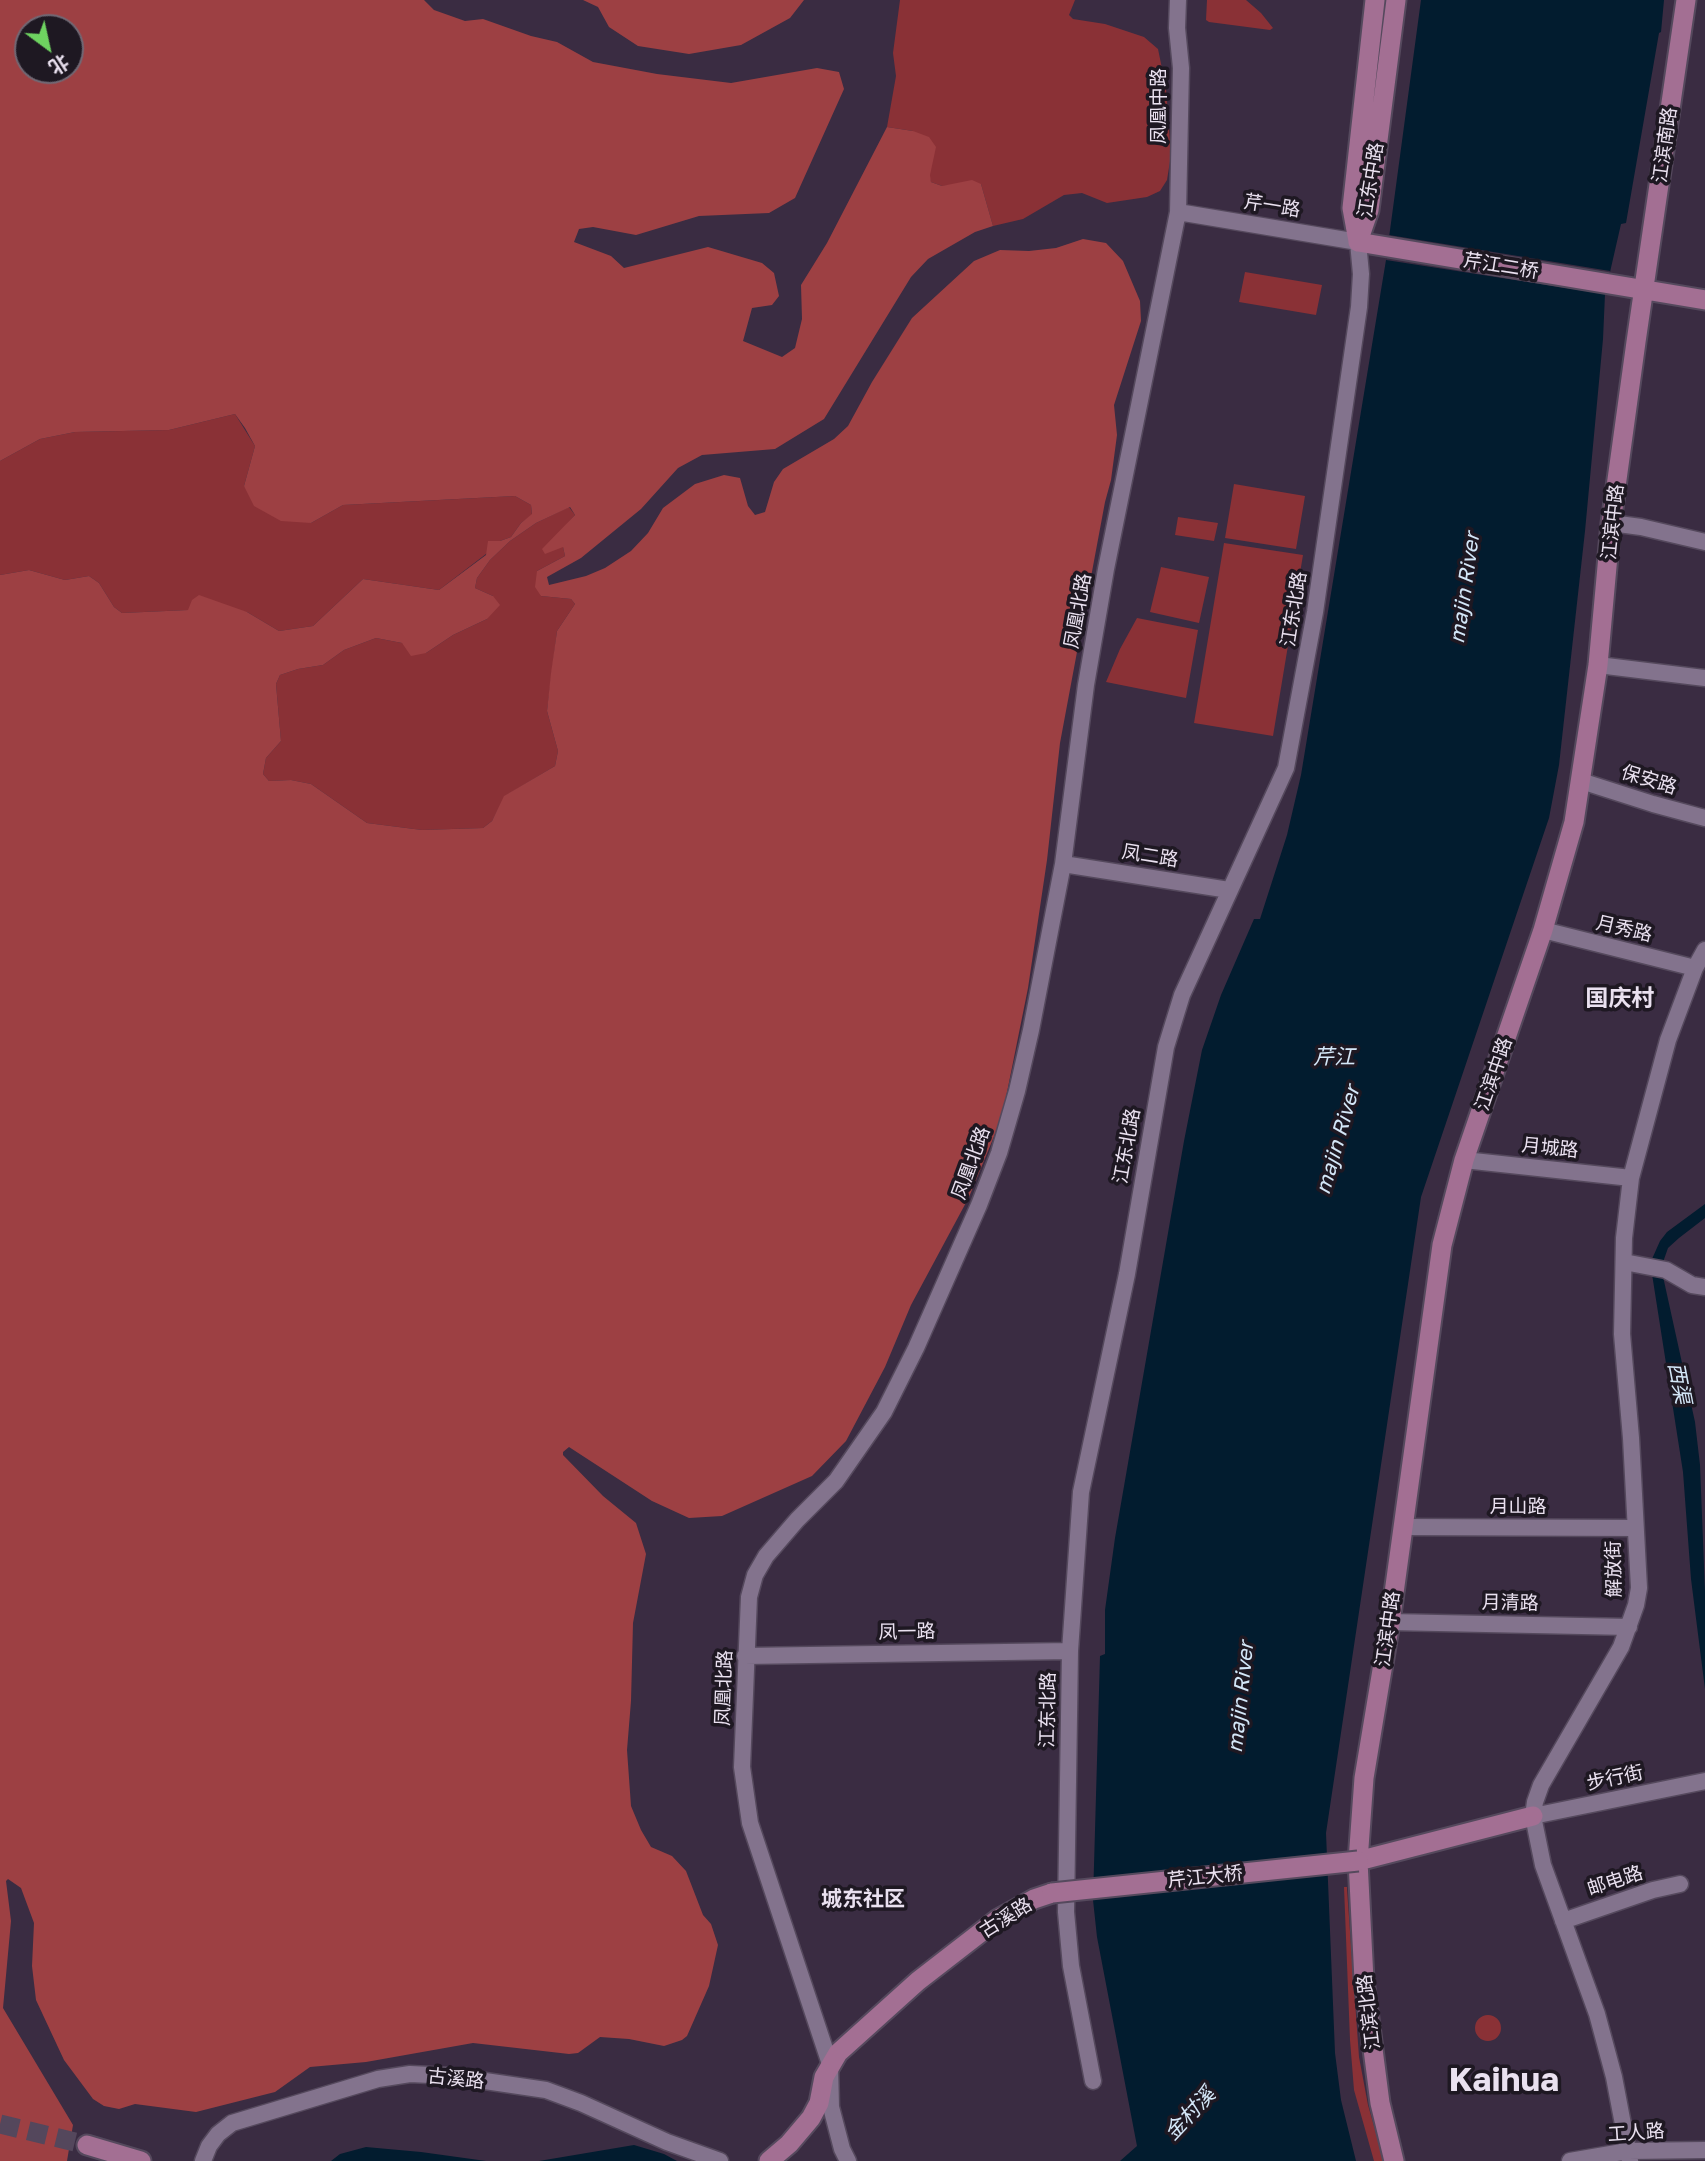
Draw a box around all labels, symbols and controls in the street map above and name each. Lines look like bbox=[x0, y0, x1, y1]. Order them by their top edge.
north arrow bbox=[14, 14, 84, 84]
text: 北 bbox=[45, 51, 74, 80]
street label: 凤凰中路 bbox=[1148, 68, 1170, 144]
street label: 江滨南路 bbox=[1648, 106, 1682, 184]
street label: 江东中路 bbox=[1354, 141, 1388, 219]
street label: 芹一路 bbox=[1242, 190, 1302, 222]
street label: 芹江二桥 bbox=[1462, 249, 1540, 283]
street label: 江滨中路 bbox=[1598, 483, 1628, 561]
water label: majin River bbox=[1445, 531, 1485, 645]
street label: 江东北路 bbox=[1277, 570, 1311, 648]
street label: 凤凰北路 bbox=[1060, 572, 1096, 650]
street label: 保安路 bbox=[1618, 761, 1680, 799]
street label: 凤二路 bbox=[1120, 840, 1180, 872]
street label: 月秀路 bbox=[1594, 911, 1654, 947]
district label: 国庆村 bbox=[1586, 985, 1654, 1013]
street label: 江滨中路 bbox=[1471, 1034, 1517, 1114]
water label: 芹江 bbox=[1313, 1044, 1355, 1070]
water label: majin River bbox=[1311, 1083, 1365, 1197]
street label: 江东北路 bbox=[1109, 1107, 1145, 1185]
street label: 凤凰北路 bbox=[947, 1123, 995, 1203]
street label: 月城路 bbox=[1520, 1134, 1580, 1162]
water label: 西渠 bbox=[1663, 1360, 1695, 1406]
street label: 月山路 bbox=[1490, 1496, 1546, 1518]
street label: 解放街 bbox=[1602, 1540, 1626, 1598]
street label: 江滨中路 bbox=[1371, 1590, 1405, 1668]
street label: 月清路 bbox=[1481, 1591, 1539, 1615]
street label: 凤一路 bbox=[878, 1620, 936, 1644]
water label: majin River bbox=[1223, 1640, 1259, 1754]
street label: 凤凰北路 bbox=[711, 1650, 737, 1726]
street label: 江东北路 bbox=[1036, 1672, 1060, 1748]
street label: 步行街 bbox=[1585, 1761, 1645, 1795]
street label: 邮电路 bbox=[1584, 1861, 1646, 1901]
street label: 芹江大桥 bbox=[1166, 1862, 1244, 1892]
district label: 城东社区 bbox=[821, 1886, 905, 1912]
street label: 古溪路 bbox=[976, 1893, 1036, 1943]
street label: 江滨北路 bbox=[1353, 1973, 1385, 2051]
district label: Kaihua bbox=[1449, 2061, 1559, 2101]
street label: 古溪路 bbox=[426, 2065, 486, 2093]
water label: 金村溪 bbox=[1159, 2082, 1221, 2146]
street label: 工人路 bbox=[1607, 2120, 1665, 2146]

